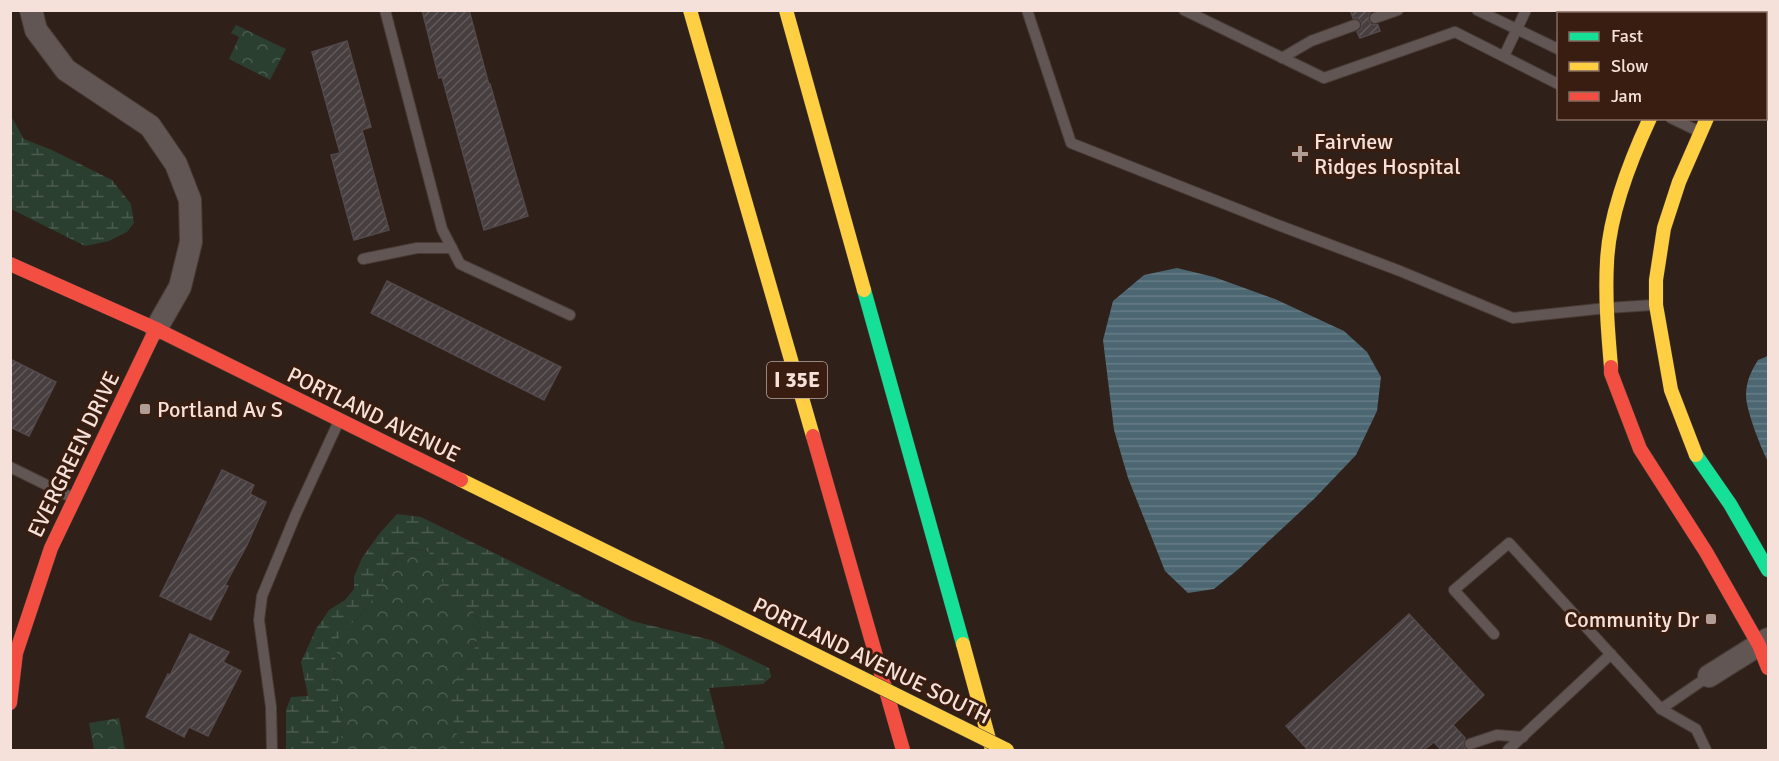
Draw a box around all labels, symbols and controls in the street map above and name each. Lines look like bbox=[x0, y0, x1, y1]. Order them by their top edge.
legend bbox=[1557, 12, 1767, 120]
text: Fast bbox=[1611, 25, 1643, 47]
text: Slow bbox=[1611, 55, 1648, 77]
text: Jam bbox=[1611, 85, 1642, 107]
place label: Fairview Ridges Hospital bbox=[1314, 128, 1461, 180]
marker: Fairview Ridges Hospital bbox=[1291, 145, 1309, 163]
street label: PORTLAND AVENUE bbox=[283, 361, 465, 468]
road number: I 35E bbox=[767, 362, 827, 398]
street label: EVERGREEN DRIVE bbox=[22, 367, 125, 542]
place label: Portland Av S bbox=[157, 396, 283, 423]
marker: Portland Av S bbox=[138, 402, 152, 416]
street label: PORTLAND AVENUE SOUTH bbox=[749, 591, 995, 730]
place label: Community Dr bbox=[1564, 606, 1699, 633]
marker: Community Dr bbox=[1704, 612, 1718, 626]

